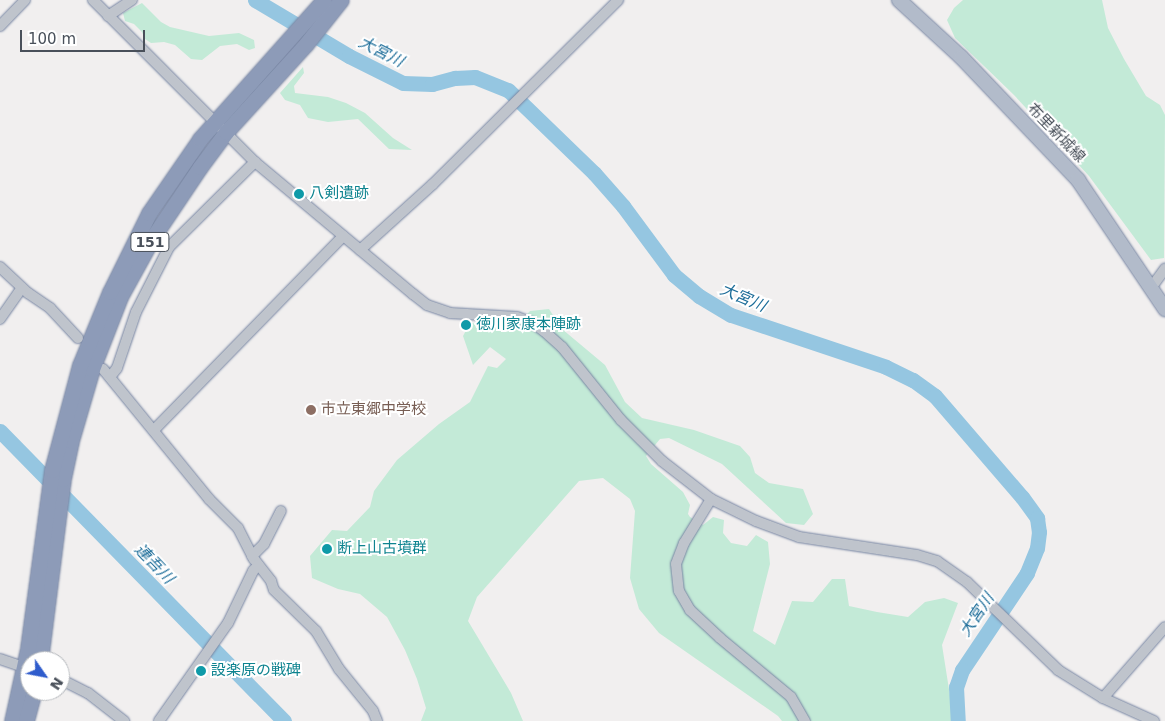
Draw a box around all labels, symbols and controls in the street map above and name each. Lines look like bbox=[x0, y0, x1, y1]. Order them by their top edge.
scale bar bbox=[22, 20, 148, 52]
text: 100 m bbox=[28, 30, 76, 48]
water label: 大宮川 bbox=[355, 33, 407, 71]
street label: 布里新城線 bbox=[1023, 100, 1089, 166]
place label: 八剣遺跡 bbox=[309, 185, 369, 203]
marker: 八剣遺跡 bbox=[293, 188, 305, 200]
road number: 151 bbox=[130, 230, 170, 253]
water label: 大宮川 bbox=[717, 280, 769, 316]
place label: 徳川家康本陣跡 bbox=[476, 316, 581, 334]
marker: 徳川家康本陣跡 bbox=[460, 319, 472, 331]
place label: 市立東郷中学校 bbox=[321, 401, 426, 419]
marker: 市立東郷中学校 bbox=[305, 404, 317, 416]
water label: 連吾川 bbox=[130, 540, 178, 588]
place label: 断上山古墳群 bbox=[337, 540, 427, 558]
marker: 断上山古墳群 bbox=[321, 543, 333, 555]
water label: 大宮川 bbox=[956, 590, 998, 640]
north arrow bbox=[20, 651, 70, 701]
place label: 設楽原の戦碑 bbox=[211, 662, 301, 680]
marker: 設楽原の戦碑 bbox=[195, 665, 207, 677]
text: N bbox=[47, 674, 67, 693]

